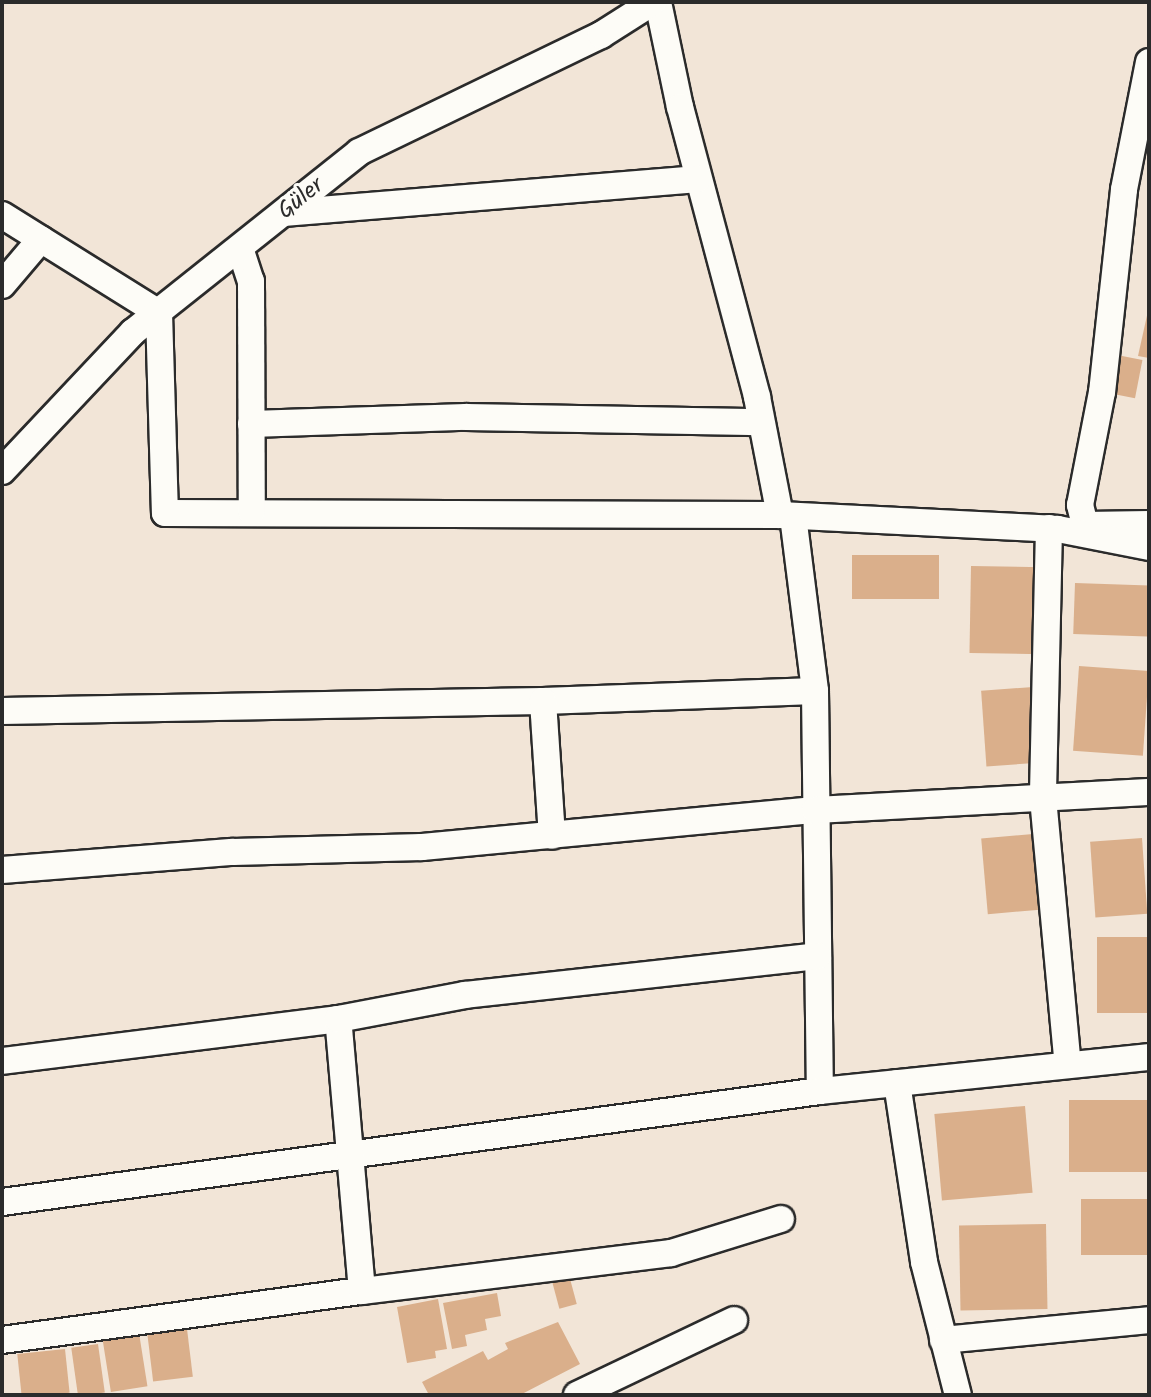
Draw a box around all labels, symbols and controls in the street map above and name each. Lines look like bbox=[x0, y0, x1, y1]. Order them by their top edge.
street label: Güler bbox=[272, 172, 330, 226]

